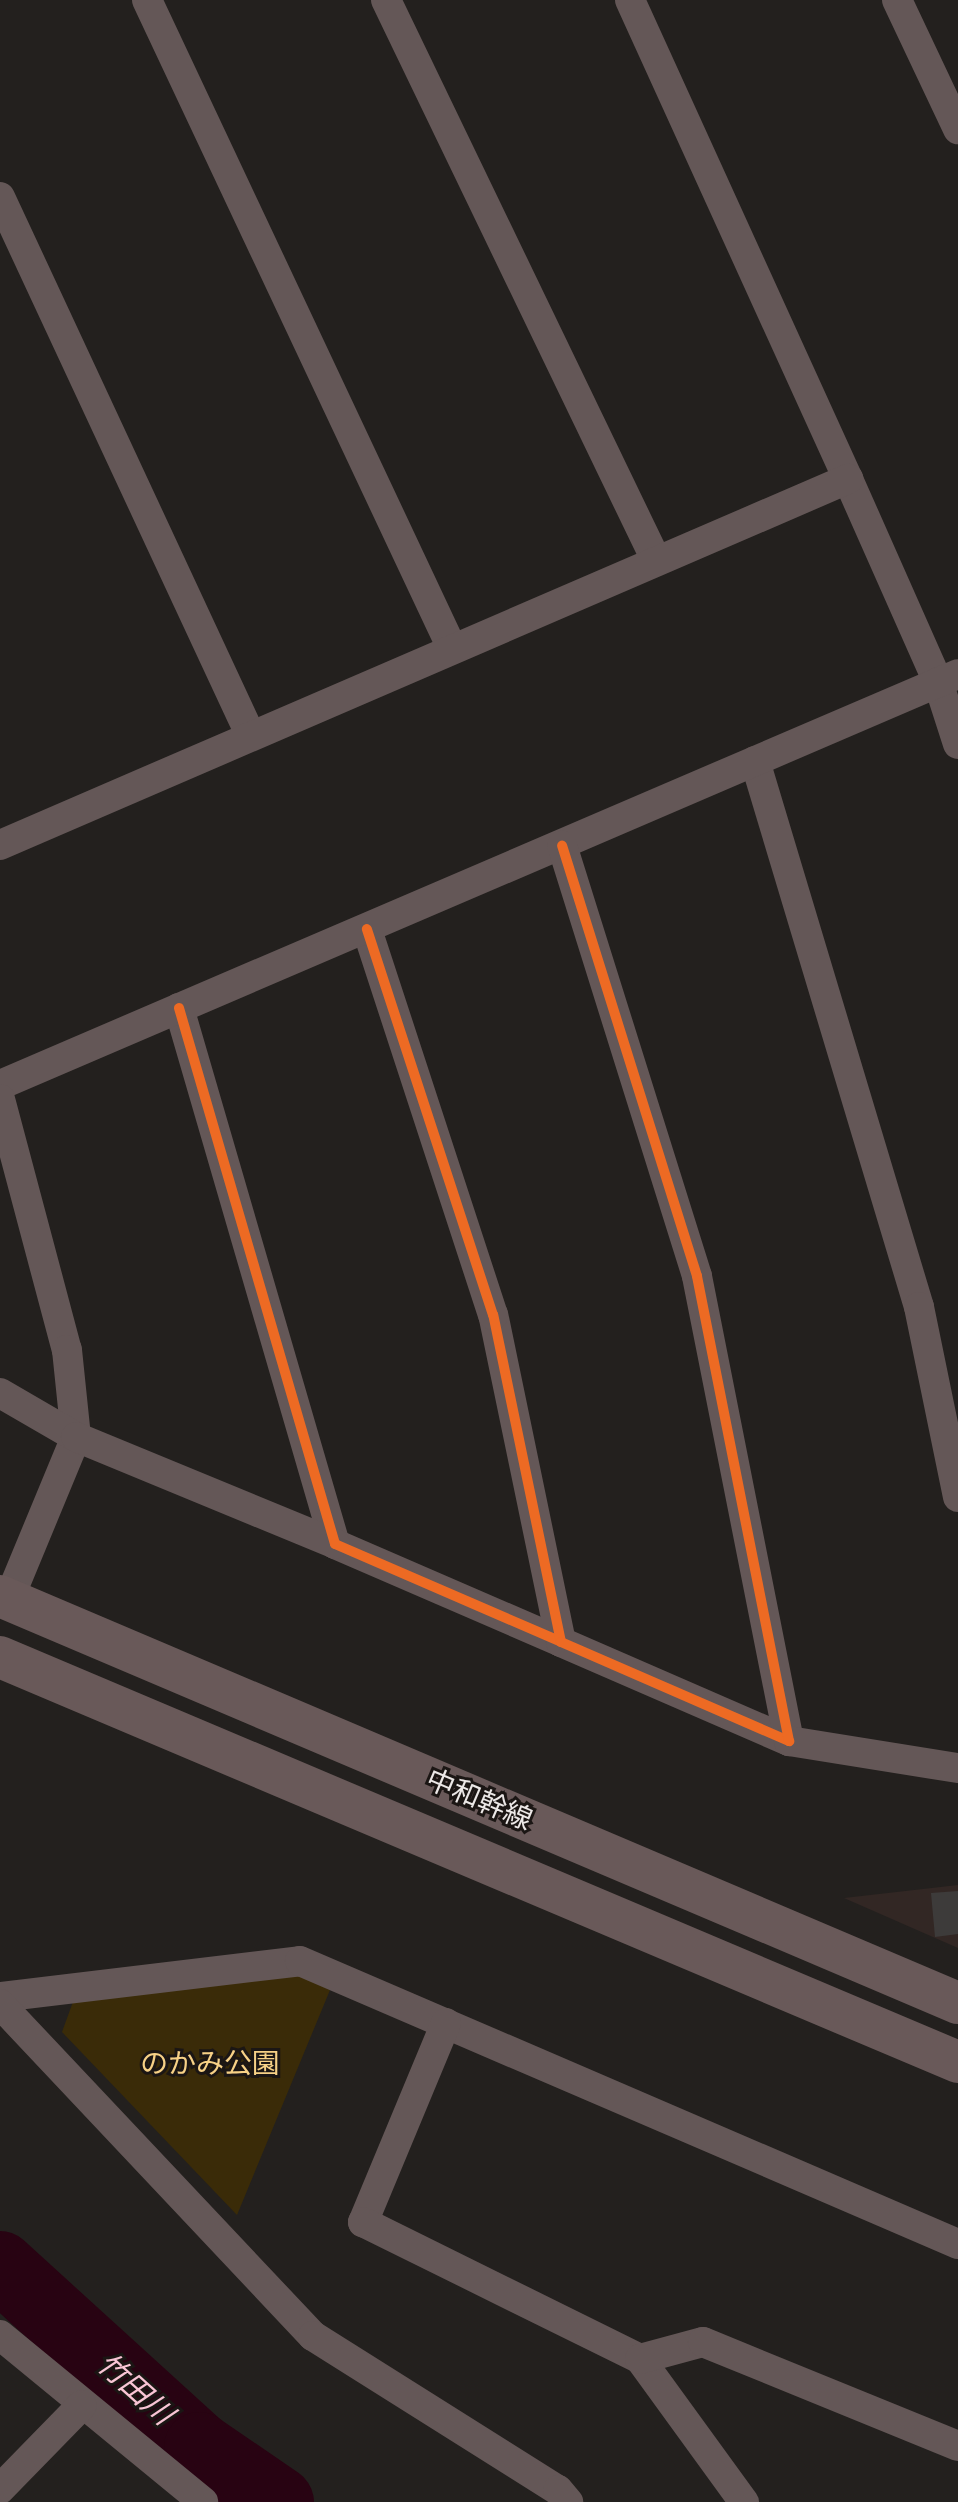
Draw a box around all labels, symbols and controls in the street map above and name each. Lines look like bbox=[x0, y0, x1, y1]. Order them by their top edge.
street label: 中和幹線 bbox=[421, 1763, 537, 1837]
park label: のかみ公園 bbox=[140, 2047, 280, 2081]
water label: 竹田川 bbox=[90, 2346, 180, 2432]

